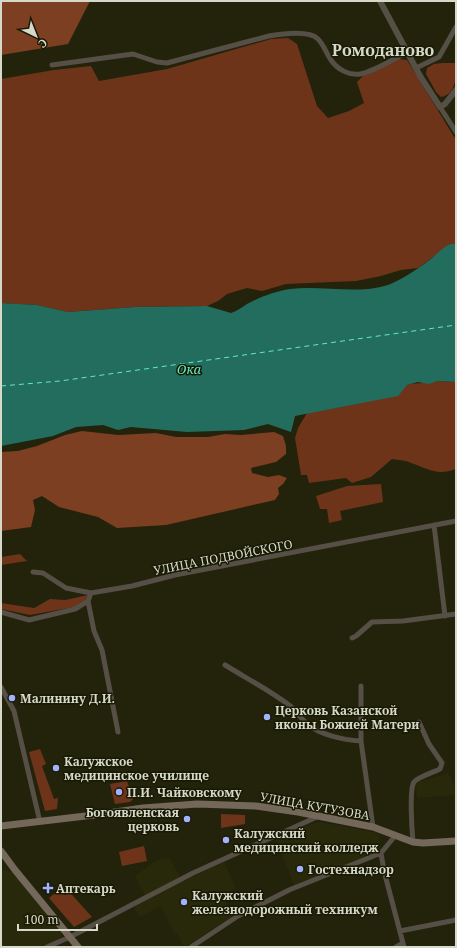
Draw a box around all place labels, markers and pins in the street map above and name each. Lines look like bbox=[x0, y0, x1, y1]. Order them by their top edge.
place label: Малинину Д.И. bbox=[20, 690, 115, 707]
marker: Малинину Д.И. bbox=[7, 693, 17, 703]
place label: Церковь Казанской иконы Божией Матери bbox=[275, 702, 419, 733]
marker: Церковь Казанской иконы Божией Матери bbox=[262, 712, 272, 722]
place label: Калужское медицинское училище bbox=[64, 753, 209, 784]
marker: Калужское медицинское училище bbox=[51, 763, 61, 773]
place label: П.И. Чайковскому bbox=[127, 784, 243, 801]
marker: П.И. Чайковскому bbox=[114, 787, 124, 797]
place label: Богоявленская церковь bbox=[86, 804, 180, 835]
marker: Богоявленская церковь bbox=[182, 814, 192, 824]
place label: Калужский медицинский колледж bbox=[234, 825, 379, 856]
marker: Калужский медицинский колледж bbox=[221, 835, 231, 845]
place label: Гостехнадзор bbox=[308, 861, 394, 878]
marker: Гостехнадзор bbox=[295, 864, 305, 874]
place label: Аптекарь bbox=[56, 880, 116, 897]
marker: Аптекарь bbox=[43, 883, 53, 893]
place label: Калужский железнодорожный техникум bbox=[192, 887, 378, 918]
marker: Калужский железнодорожный техникум bbox=[179, 897, 189, 907]

